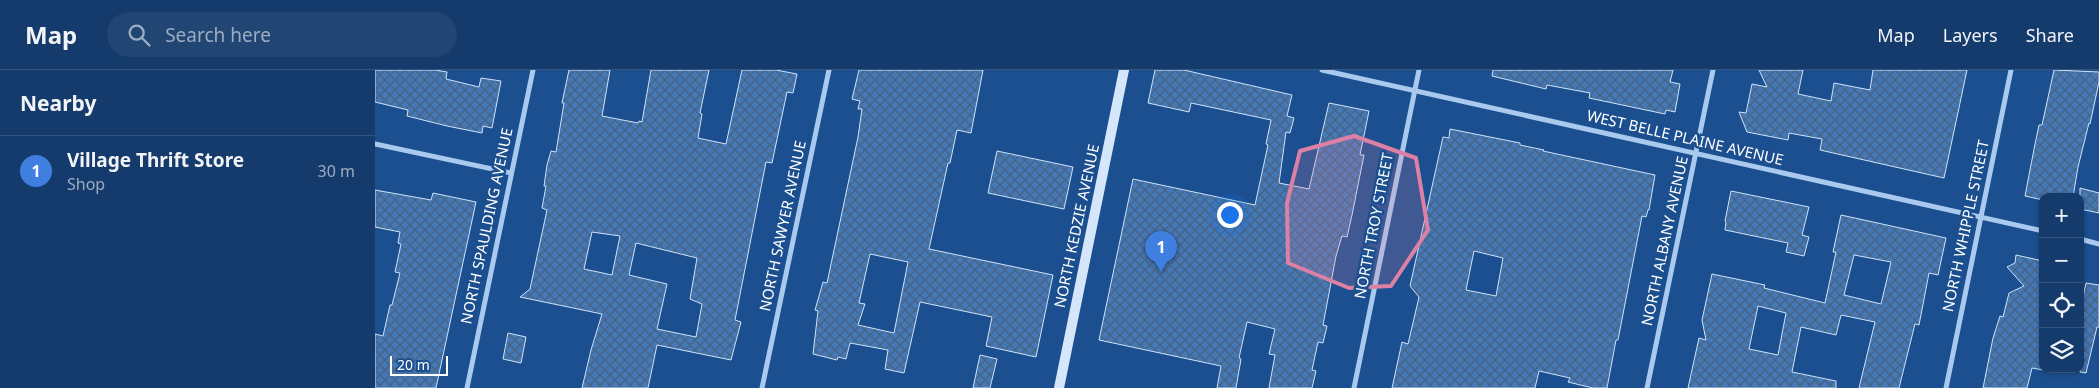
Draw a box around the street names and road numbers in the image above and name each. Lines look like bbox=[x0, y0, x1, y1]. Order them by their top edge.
street label: WEST BELLE PLAINE AVENUE bbox=[1585, 105, 1785, 169]
street label: NORTH SPAULDING AVENUE bbox=[455, 126, 517, 326]
street label: NORTH WHIPPLE STREET bbox=[1937, 137, 1993, 314]
street label: NORTH SAWYER AVENUE bbox=[754, 139, 810, 313]
street label: NORTH KEDZIE AVENUE bbox=[1049, 142, 1103, 310]
street label: NORTH TROY STREET bbox=[1349, 150, 1397, 301]
street label: NORTH ALBANY AVENUE bbox=[1636, 154, 1692, 328]

